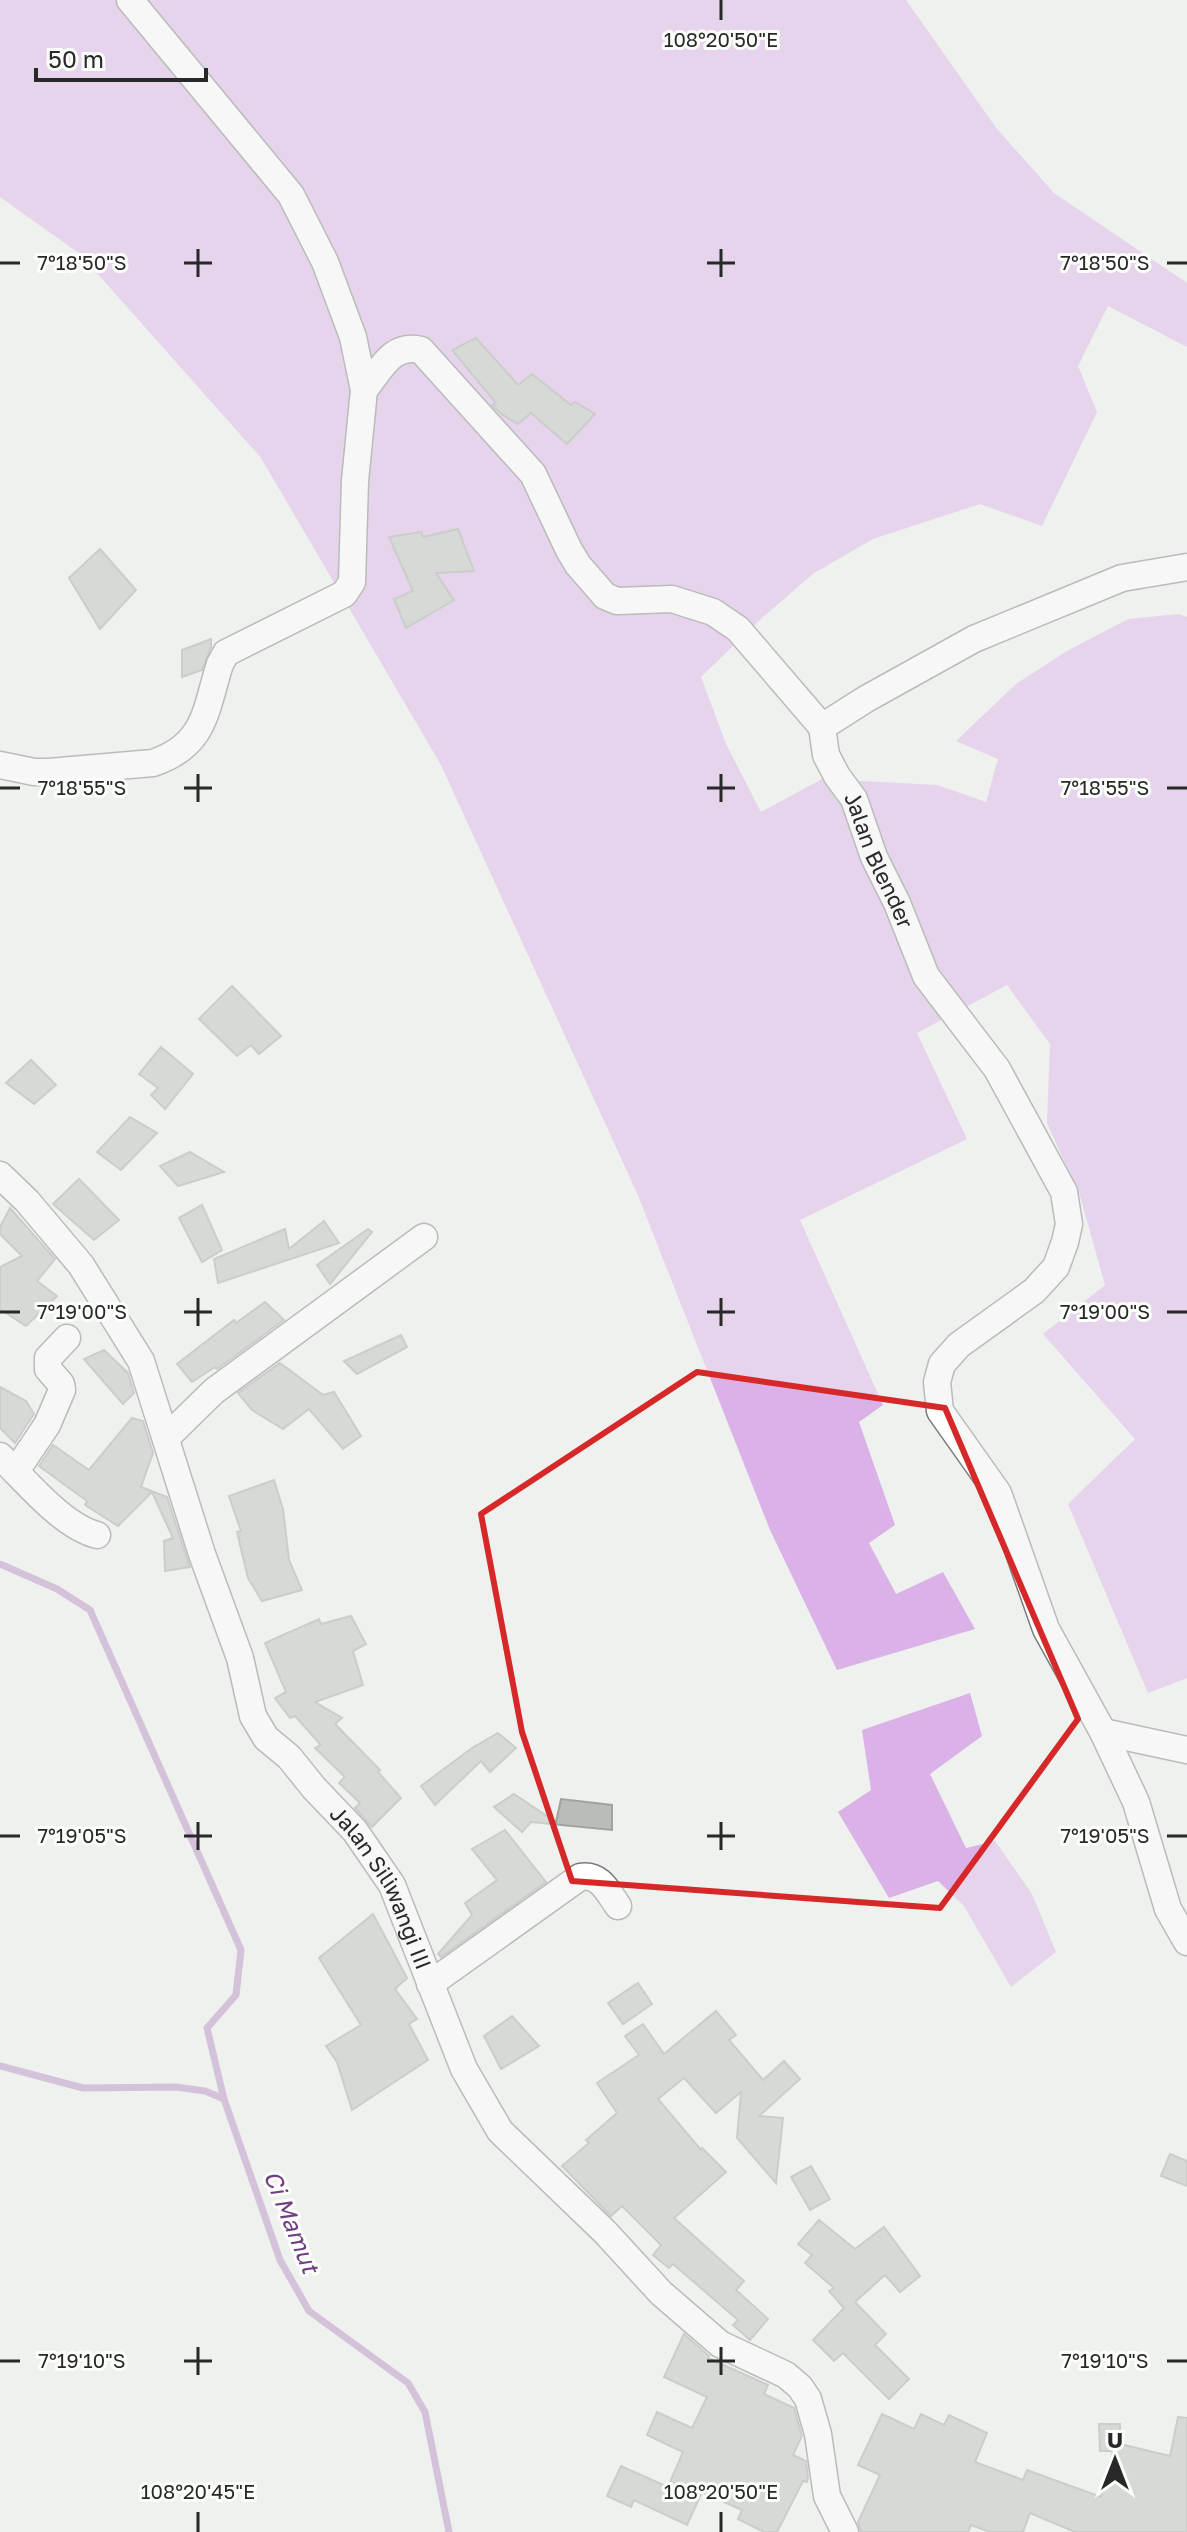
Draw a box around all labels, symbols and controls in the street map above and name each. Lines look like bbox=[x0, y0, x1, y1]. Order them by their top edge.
text: 108°20'50"E bbox=[664, 27, 778, 51]
scale bar bbox=[36, 32, 206, 82]
text: 50 m bbox=[48, 44, 104, 73]
text: 7°18'50"S bbox=[37, 250, 127, 274]
text: 7°18'50"S bbox=[1060, 250, 1150, 274]
text: 7°18'55"S bbox=[38, 775, 126, 799]
text: 7°18'55"S bbox=[1061, 775, 1149, 799]
street label: Jalan Blender bbox=[839, 785, 920, 932]
text: 7°19'00"S bbox=[37, 1299, 127, 1323]
text: 7°19'00"S bbox=[1060, 1299, 1150, 1323]
street label: Jalan Siliwangi III bbox=[325, 1799, 438, 1973]
text: 7°19'05"S bbox=[37, 1823, 127, 1847]
text: 7°19'05"S bbox=[1060, 1823, 1150, 1847]
water label: Ci Mamut bbox=[259, 2166, 327, 2279]
text: 7°19'10"S bbox=[38, 2348, 126, 2372]
text: 7°19'10"S bbox=[1061, 2348, 1149, 2372]
north arrow bbox=[1075, 2420, 1155, 2500]
text: U bbox=[1107, 2426, 1123, 2453]
text: 108°20'45"E bbox=[141, 2479, 255, 2503]
text: 108°20'50"E bbox=[664, 2479, 778, 2503]

